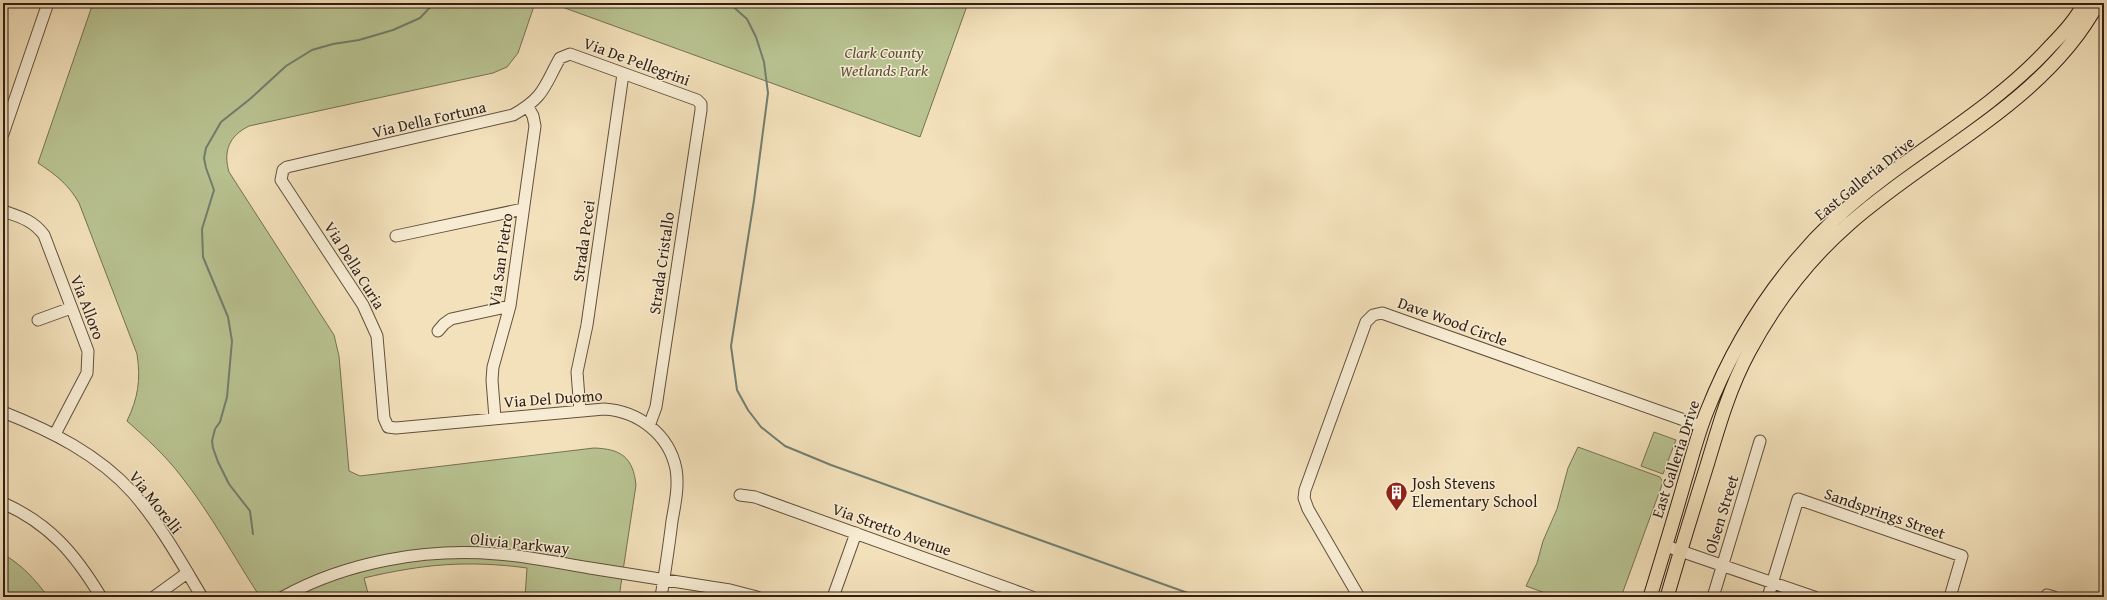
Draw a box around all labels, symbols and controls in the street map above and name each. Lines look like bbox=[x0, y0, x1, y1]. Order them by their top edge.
street label: Via De Pellegrini bbox=[580, 31, 694, 92]
park label: Clark County Wetlands Park bbox=[840, 40, 929, 82]
street label: Via Della Fortuna bbox=[370, 94, 489, 144]
street label: East Galleria Drive bbox=[1809, 130, 1919, 226]
street label: Strada Pecei bbox=[565, 198, 601, 283]
street label: Strada Cristallo bbox=[642, 210, 680, 316]
street label: Via San Pietro bbox=[482, 211, 518, 309]
street label: Via Della Curia bbox=[318, 217, 392, 314]
street label: Via Alloro bbox=[65, 271, 111, 343]
street label: Dave Wood Circle bbox=[1395, 290, 1511, 352]
street label: Via Del Duomo bbox=[503, 383, 603, 413]
street label: East Galleria Drive bbox=[1645, 397, 1705, 521]
street label: Via Morelli bbox=[124, 465, 189, 539]
place label: Josh Stevens Elementary School bbox=[1410, 471, 1538, 513]
street label: Olsen Street bbox=[1698, 471, 1744, 556]
building icon: Josh Stevens Elementary School bbox=[1384, 479, 1410, 512]
street label: Sandsprings Street bbox=[1821, 481, 1949, 545]
street label: Via Stretto Avenue bbox=[829, 496, 955, 562]
street label: Olivia Parkway bbox=[469, 526, 571, 560]

